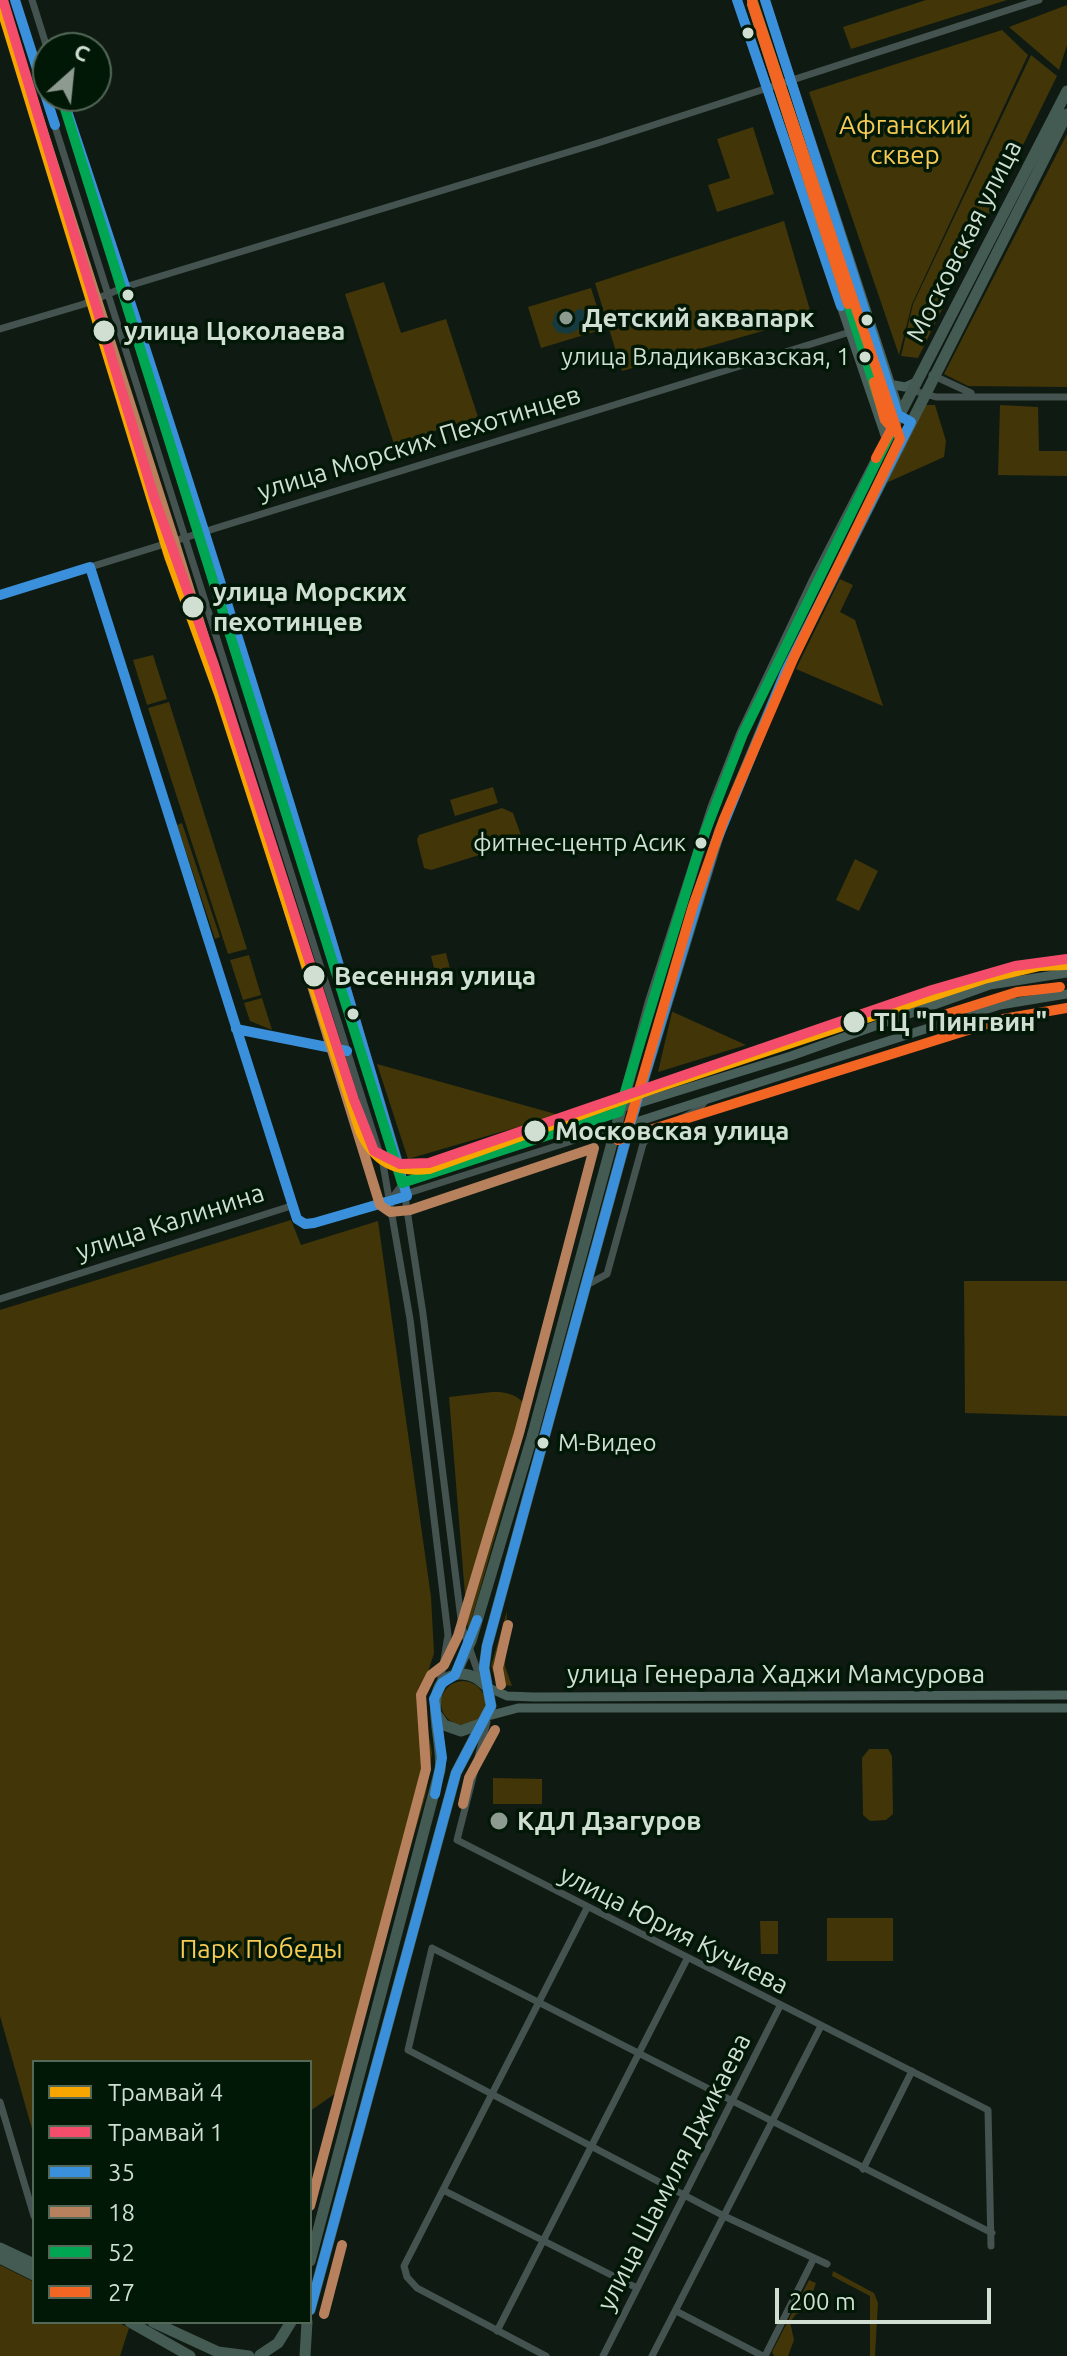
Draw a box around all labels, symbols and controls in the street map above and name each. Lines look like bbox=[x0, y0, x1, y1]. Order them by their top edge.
unlabelled marker bbox=[740, 25, 756, 41]
north arrow bbox=[32, 32, 112, 112]
text: С bbox=[70, 38, 94, 66]
park label: Афганский сквер bbox=[839, 109, 971, 170]
street label: Московская улица bbox=[900, 135, 1028, 347]
unlabelled marker bbox=[120, 287, 136, 303]
place label: Детский аквапарк bbox=[582, 302, 814, 334]
marker: Детский аквапарк bbox=[557, 309, 575, 327]
unlabelled marker bbox=[859, 312, 875, 328]
place label: улица Цоколаева bbox=[124, 315, 345, 347]
marker: улица Цоколаева bbox=[91, 318, 117, 344]
place label: улица Владикавказская, 1 bbox=[561, 343, 850, 371]
marker: улица Владикавказская, 1 bbox=[857, 349, 873, 365]
street label: улица Морских Пехотинцев bbox=[254, 379, 584, 507]
place label: улица Морских пехотинцев bbox=[213, 576, 407, 638]
marker: улица Морских пехотинцев bbox=[180, 594, 206, 620]
place label: фитнес-центр Асик bbox=[473, 829, 686, 857]
marker: фитнес-центр Асик bbox=[693, 835, 709, 851]
place label: Весенняя улица bbox=[334, 960, 536, 992]
marker: Весенняя улица bbox=[301, 963, 327, 989]
unlabelled marker bbox=[345, 1006, 361, 1022]
place label: ТЦ "Пингвин" bbox=[874, 1006, 1047, 1038]
marker: ТЦ "Пингвин" bbox=[841, 1009, 867, 1035]
place label: Московская улица bbox=[555, 1115, 789, 1147]
marker: Московская улица bbox=[522, 1118, 548, 1144]
street label: улица Калинина bbox=[72, 1177, 268, 1267]
place label: М-Видео bbox=[558, 1429, 657, 1457]
marker: М-Видео bbox=[535, 1435, 551, 1451]
street label: улица Генерала Хаджи Мамсурова bbox=[567, 1658, 985, 1690]
place label: КДЛ Дзагуров bbox=[517, 1805, 702, 1837]
marker: КДЛ Дзагуров bbox=[488, 1810, 510, 1832]
street label: улица Юрия Кучиева bbox=[554, 1859, 794, 2001]
park label: Парк Победы bbox=[179, 1933, 343, 1965]
street label: улица Шамиля Джикаева bbox=[590, 2028, 758, 2316]
legend bbox=[32, 2060, 312, 2324]
text: Трамвай 4 bbox=[108, 2079, 223, 2106]
text: Трамвай 1 bbox=[108, 2119, 223, 2146]
text: 35 bbox=[108, 2159, 135, 2186]
text: 18 bbox=[108, 2199, 135, 2226]
text: 52 bbox=[108, 2239, 135, 2266]
scale bar bbox=[779, 2272, 995, 2322]
text: 27 bbox=[108, 2279, 135, 2306]
text: 200 m bbox=[789, 2288, 856, 2315]

